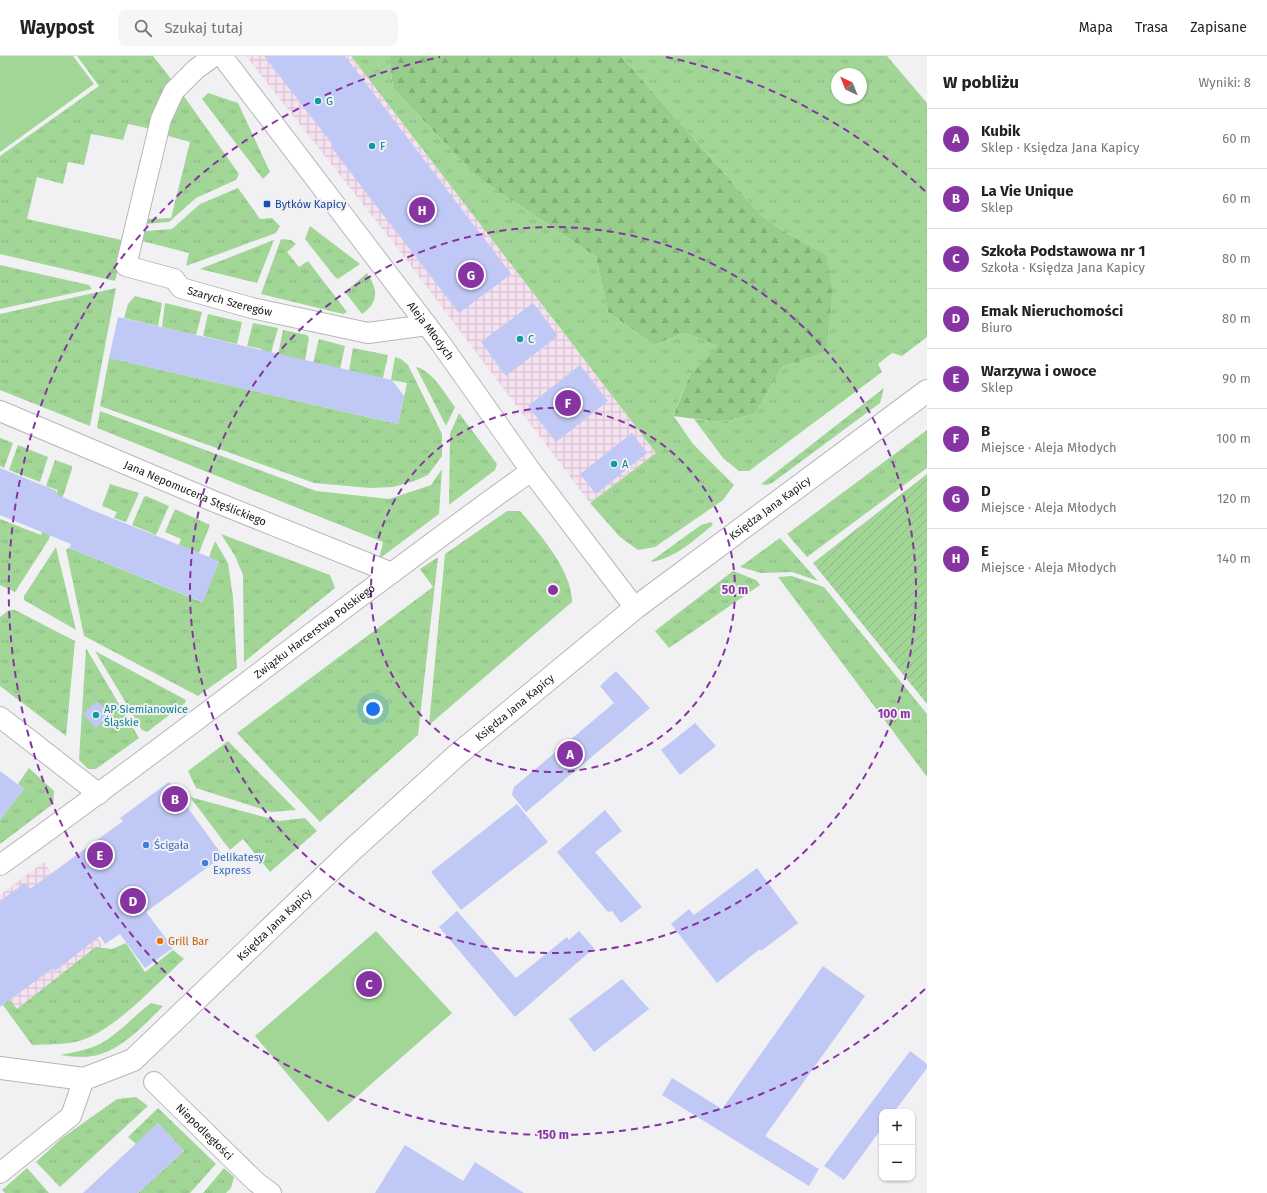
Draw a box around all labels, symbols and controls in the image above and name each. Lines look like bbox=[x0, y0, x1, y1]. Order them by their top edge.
search box bbox=[118, 10, 398, 46]
text: Waypost bbox=[20, 16, 94, 39]
icon: search bbox=[132, 17, 154, 39]
text: Szukaj tutaj bbox=[164, 19, 243, 37]
text: Mapa bbox=[1079, 19, 1113, 36]
text: Trasa bbox=[1135, 19, 1168, 36]
text: Zapisane bbox=[1190, 19, 1247, 36]
north arrow bbox=[831, 68, 867, 104]
text: W pobliżu bbox=[943, 72, 1019, 93]
text: Wyniki: 8 bbox=[1199, 75, 1251, 90]
place label: G bbox=[326, 95, 333, 108]
marker: G bbox=[313, 96, 323, 106]
text: Kubik bbox=[981, 122, 1020, 140]
text: A bbox=[952, 131, 960, 146]
text: 60 m bbox=[1222, 131, 1251, 146]
place label: F bbox=[380, 140, 386, 153]
text: Sklep · Księdza Jana Kapicy bbox=[981, 140, 1139, 155]
marker: F bbox=[367, 141, 377, 151]
text: La Vie Unique bbox=[981, 182, 1073, 200]
text: B bbox=[952, 191, 960, 206]
text: 60 m bbox=[1222, 191, 1251, 206]
pin: H bbox=[409, 195, 435, 225]
place label: Bytków Kapicy bbox=[275, 198, 347, 211]
marker: Bytków Kapicy bbox=[262, 199, 272, 209]
text: Sklep bbox=[981, 200, 1013, 215]
text: Szkoła Podstawowa nr 1 bbox=[981, 242, 1145, 260]
text: C bbox=[952, 251, 960, 266]
text: 80 m bbox=[1222, 251, 1251, 266]
pin: G bbox=[458, 260, 484, 290]
text: Szkoła · Księdza Jana Kapicy bbox=[981, 260, 1145, 275]
street label: Szarych Szeregów bbox=[186, 284, 273, 319]
street label: Aleja Młodych bbox=[405, 299, 457, 362]
text: Emak Nieruchomości bbox=[981, 302, 1123, 320]
text: D bbox=[952, 311, 960, 326]
text: 80 m bbox=[1222, 311, 1251, 326]
text: Biuro bbox=[981, 320, 1012, 335]
place label: C bbox=[528, 333, 534, 346]
marker: C bbox=[515, 334, 525, 344]
text: Warzywa i owoce bbox=[981, 362, 1097, 380]
text: E bbox=[953, 371, 959, 386]
text: 90 m bbox=[1222, 371, 1251, 386]
text: Sklep bbox=[981, 380, 1013, 395]
pin: F bbox=[555, 388, 581, 418]
text: B bbox=[981, 422, 990, 440]
text: F bbox=[953, 431, 959, 446]
text: 100 m bbox=[1216, 431, 1251, 446]
text: Miejsce · Aleja Młodych bbox=[981, 440, 1117, 455]
street label: Jana Nepomucena Stęślickiego bbox=[122, 458, 268, 528]
place label: A bbox=[622, 458, 629, 471]
marker: A bbox=[609, 459, 619, 469]
street label: Księdza Jana Kapicy bbox=[726, 473, 814, 542]
text: D bbox=[981, 482, 991, 500]
text: G bbox=[952, 491, 960, 506]
text: 120 m bbox=[1217, 491, 1251, 506]
text: Miejsce · Aleja Młodych bbox=[981, 500, 1117, 515]
text: E bbox=[981, 542, 989, 560]
text: H bbox=[952, 551, 960, 566]
text: 140 m bbox=[1217, 551, 1251, 566]
text: Miejsce · Aleja Młodych bbox=[981, 560, 1117, 575]
street label: Związku Harcerstwa Polskiego bbox=[251, 581, 378, 681]
centre of rings bbox=[546, 583, 560, 597]
text: 50 m bbox=[722, 583, 748, 597]
street label: Księdza Jana Kapicy bbox=[473, 671, 557, 744]
your location bbox=[363, 699, 383, 719]
place label: AP Siemianowice Śląskie bbox=[104, 703, 188, 729]
text: 100 m bbox=[878, 707, 910, 721]
marker: AP Siemianowice Śląskie bbox=[91, 710, 101, 720]
pin: A bbox=[557, 739, 583, 769]
pin: B bbox=[162, 784, 188, 814]
place label: Ścigała bbox=[154, 838, 189, 852]
pin: E bbox=[87, 840, 113, 870]
marker: Ścigała bbox=[141, 840, 151, 850]
place label: Delikatesy Express bbox=[213, 851, 265, 877]
marker: Delikatesy Express bbox=[200, 858, 210, 868]
street label: Księdza Jana Kapicy bbox=[234, 885, 315, 963]
pin: D bbox=[120, 886, 146, 916]
place label: Grill Bar bbox=[168, 935, 209, 948]
marker: Grill Bar bbox=[155, 936, 165, 946]
pin: C bbox=[356, 969, 382, 999]
street label: Niepodległości bbox=[174, 1101, 236, 1162]
map controls bbox=[879, 1109, 915, 1181]
button: + bbox=[879, 1109, 915, 1145]
text: 150 m bbox=[537, 1128, 569, 1142]
button: − bbox=[879, 1145, 915, 1181]

